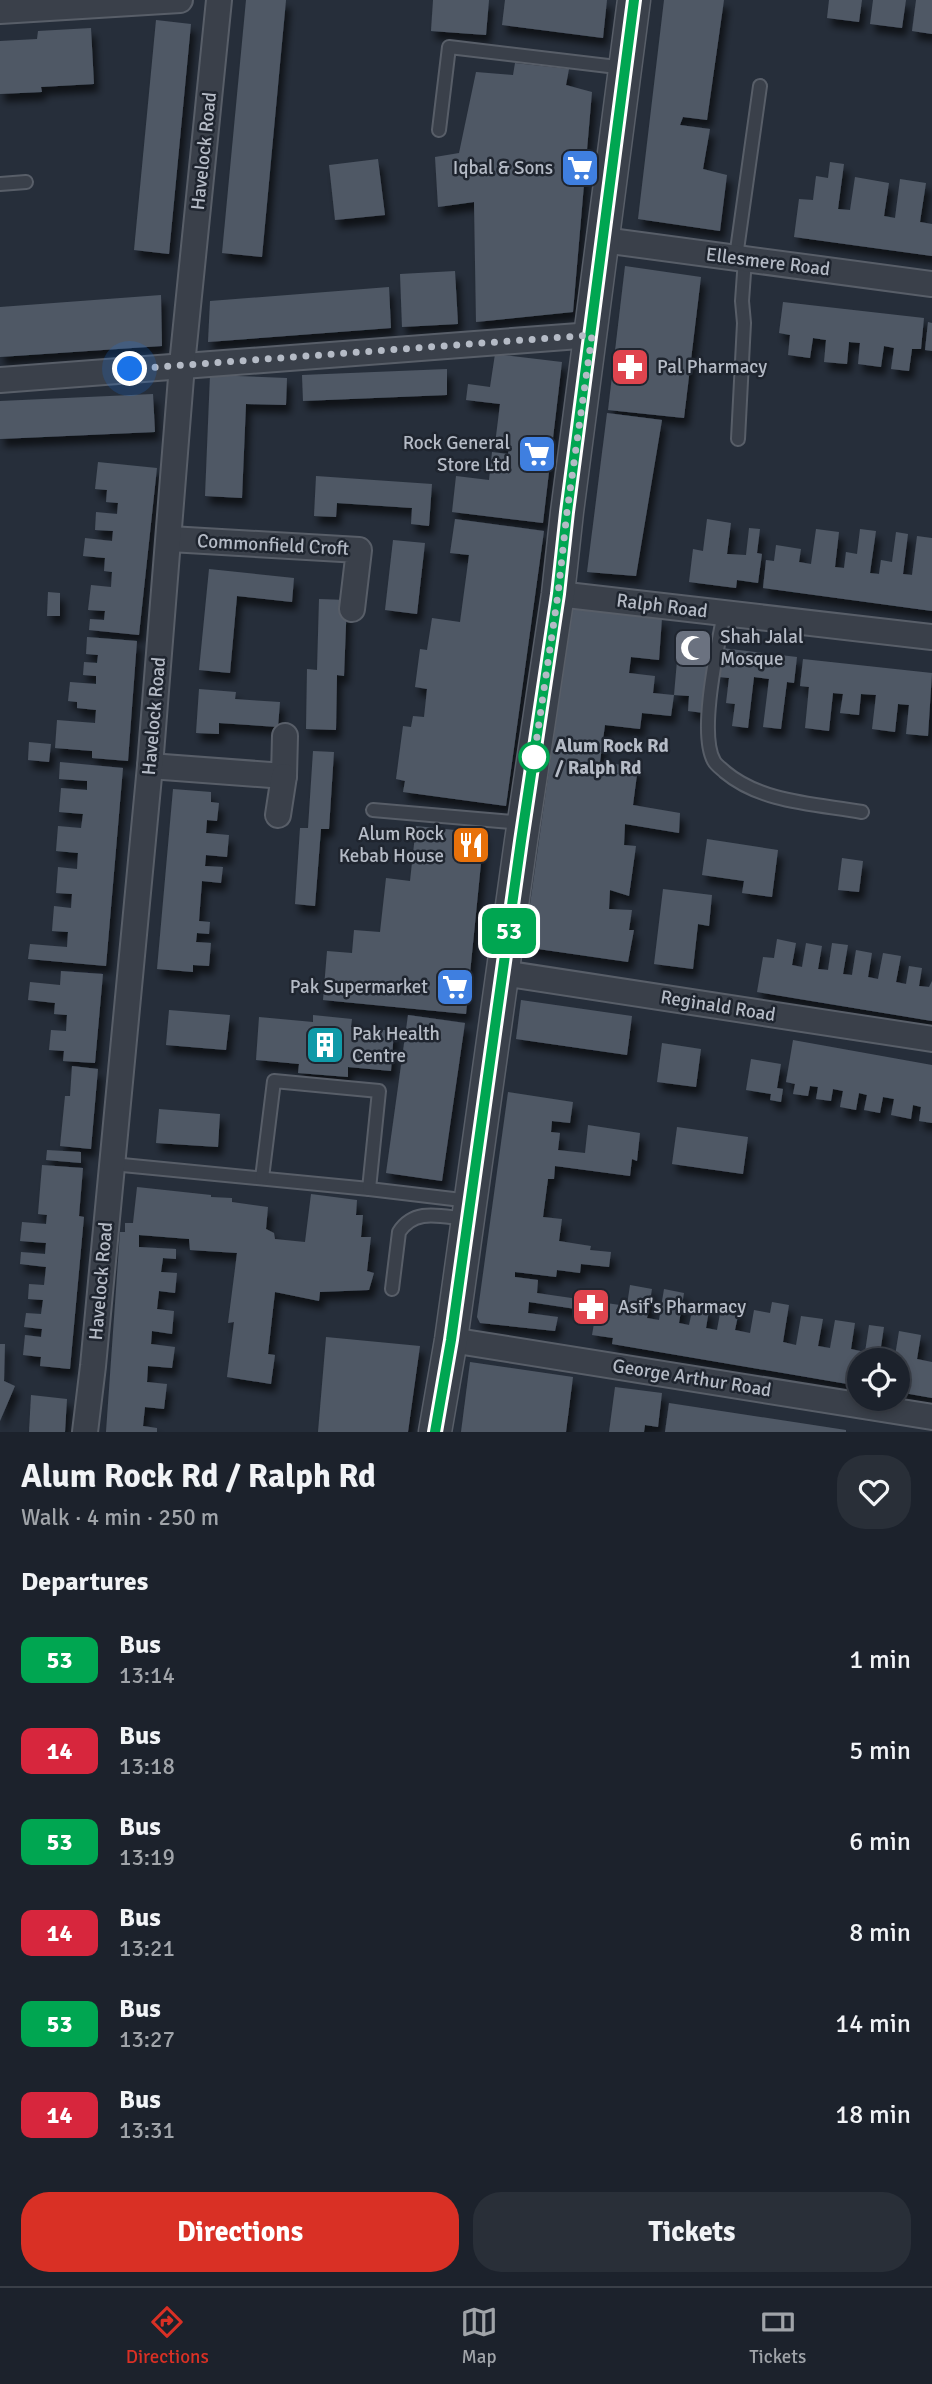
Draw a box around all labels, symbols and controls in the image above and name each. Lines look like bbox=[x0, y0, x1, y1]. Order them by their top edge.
street label: Havelock Road bbox=[186, 91, 222, 211]
supermarket icon: Iqbal & Sons bbox=[559, 147, 601, 189]
place label: Iqbal & Sons bbox=[453, 156, 553, 180]
street label: Ellesmere Road bbox=[705, 242, 831, 282]
pharmacy icon: Pal Pharmacy bbox=[609, 346, 651, 388]
your location bbox=[112, 351, 147, 386]
place label: Pal Pharmacy bbox=[657, 355, 767, 379]
place label: Rock General Store Ltd bbox=[403, 431, 510, 477]
supermarket icon: Rock General Store Ltd bbox=[516, 433, 558, 475]
street label: Commonfield Croft bbox=[196, 529, 350, 561]
street label: Ralph Road bbox=[615, 588, 709, 624]
place label: Shah Jalal Mosque bbox=[720, 625, 804, 671]
mosque icon: Shah Jalal Mosque bbox=[672, 627, 714, 669]
street label: Havelock Road bbox=[137, 656, 171, 776]
place label: Alum Rock Rd / Ralph Rd bbox=[555, 734, 669, 780]
marker: Alum Rock Rd / Ralph Rd bbox=[519, 742, 549, 772]
place label: Alum Rock Kebab House bbox=[339, 822, 444, 868]
restaurant icon: Alum Rock Kebab House bbox=[450, 824, 492, 866]
line badge: 53 bbox=[477, 908, 540, 954]
text: 53 bbox=[496, 916, 522, 946]
supermarket icon: Pak Supermarket bbox=[434, 966, 476, 1008]
place label: Pak Supermarket bbox=[290, 975, 428, 999]
street label: Reginald Road bbox=[659, 985, 777, 1027]
place label: Pak Health Centre bbox=[352, 1022, 440, 1068]
building icon: Pak Health Centre bbox=[304, 1024, 346, 1066]
street label: Havelock Road bbox=[84, 1221, 118, 1341]
pharmacy icon: Asif's Pharmacy bbox=[570, 1286, 612, 1328]
place label: Asif's Pharmacy bbox=[618, 1295, 746, 1319]
map controls bbox=[847, 1348, 910, 1411]
button: locate bbox=[847, 1348, 910, 1411]
street label: George Arthur Road bbox=[611, 1354, 773, 1402]
button: heart bbox=[837, 1455, 911, 1529]
text: Alum Rock Rd / Ralph Rd bbox=[21, 1456, 376, 1497]
text: Walk · 4 min · 250 m bbox=[21, 1503, 219, 1532]
text: Departures bbox=[21, 1566, 148, 1598]
text: Bus bbox=[119, 1629, 161, 1661]
text: 1 min bbox=[849, 1644, 911, 1676]
text: 53 bbox=[47, 1645, 72, 1675]
text: 13:14 bbox=[119, 1661, 175, 1690]
text: Bus bbox=[119, 1720, 161, 1752]
text: 5 min bbox=[849, 1735, 911, 1767]
text: 14 bbox=[47, 1736, 72, 1766]
text: 13:18 bbox=[119, 1752, 175, 1781]
text: Bus bbox=[119, 1811, 161, 1843]
text: 6 min bbox=[849, 1826, 911, 1858]
text: 53 bbox=[47, 1827, 72, 1857]
text: 13:19 bbox=[119, 1843, 175, 1872]
text: Bus bbox=[119, 1902, 161, 1934]
text: 8 min bbox=[849, 1917, 911, 1949]
text: 14 bbox=[47, 1918, 72, 1948]
text: 13:21 bbox=[119, 1934, 175, 1963]
text: Bus bbox=[119, 1993, 161, 2025]
text: 14 min bbox=[835, 2008, 911, 2040]
text: 53 bbox=[47, 2009, 72, 2039]
text: 13:27 bbox=[119, 2025, 175, 2054]
text: Bus bbox=[119, 2084, 161, 2116]
text: 18 min bbox=[835, 2099, 911, 2131]
text: 14 bbox=[47, 2100, 72, 2130]
text: 13:31 bbox=[119, 2116, 175, 2145]
button: Directions bbox=[21, 2192, 459, 2272]
button: Tickets bbox=[473, 2192, 911, 2272]
tab: Directions bbox=[126, 2303, 209, 2369]
tab: Map bbox=[460, 2303, 498, 2369]
tab: Tickets bbox=[749, 2303, 806, 2369]

